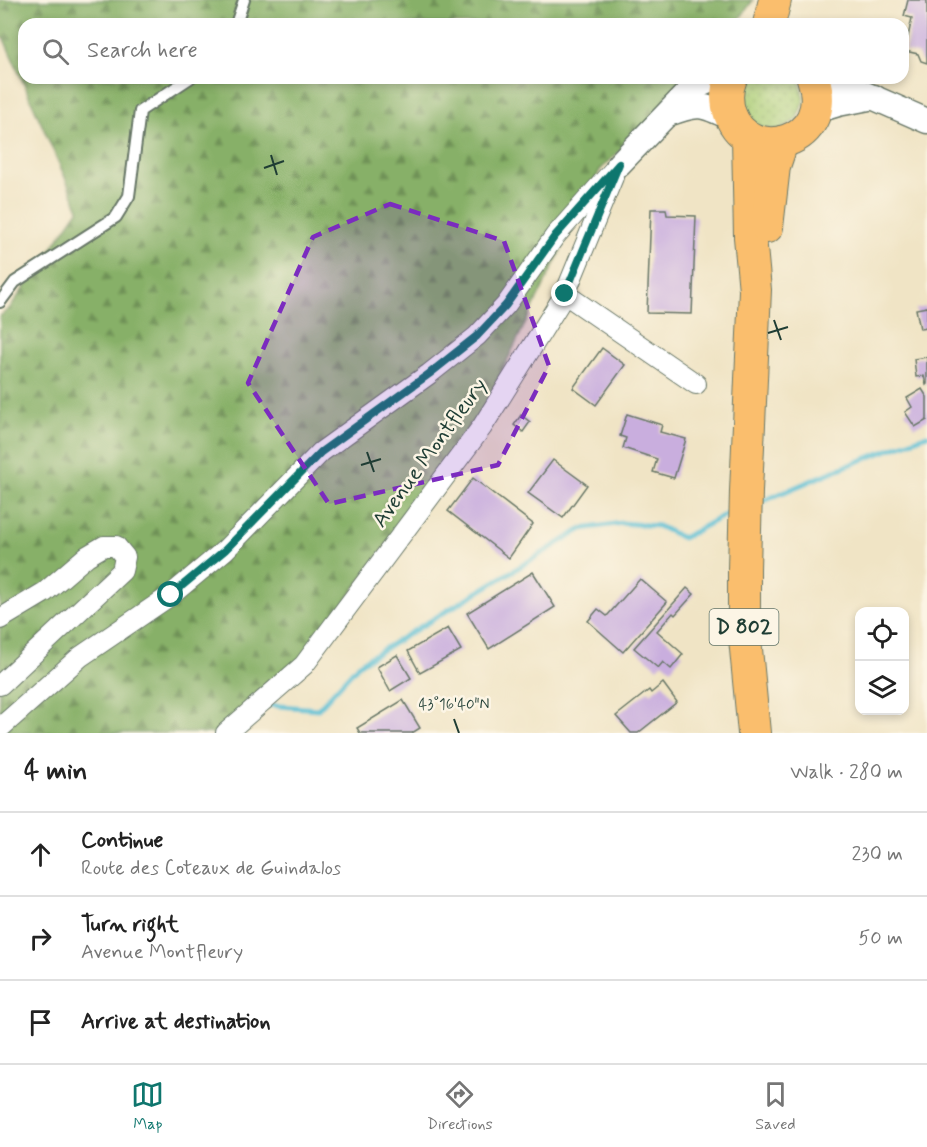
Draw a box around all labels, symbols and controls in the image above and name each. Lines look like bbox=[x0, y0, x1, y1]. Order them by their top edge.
search box bbox=[18, 18, 909, 84]
icon: search bbox=[39, 35, 72, 68]
text: Search here bbox=[87, 37, 198, 65]
route end bbox=[551, 280, 577, 306]
street label: Avenue Montfleury bbox=[366, 373, 494, 533]
route start bbox=[157, 581, 183, 607]
map controls bbox=[855, 607, 909, 715]
button: locate bbox=[855, 607, 909, 661]
road number: D 802 bbox=[710, 609, 778, 645]
button: layers bbox=[855, 661, 909, 715]
text: 43°16'40"N bbox=[418, 695, 490, 715]
text: 4 min bbox=[24, 755, 87, 789]
text: Walk · 280 m bbox=[790, 759, 903, 786]
text: Continue bbox=[81, 827, 163, 855]
icon: ahead bbox=[24, 838, 57, 871]
text: 230 m bbox=[851, 841, 903, 868]
text: Route des Coteaux de Guindalos bbox=[81, 855, 341, 882]
text: Turn right bbox=[81, 911, 179, 939]
icon: right bbox=[24, 922, 57, 955]
text: 50 m bbox=[858, 925, 903, 952]
text: Avenue Montfleury bbox=[81, 939, 243, 966]
icon: arrive bbox=[24, 1006, 57, 1039]
text: Arrive at destination bbox=[81, 1008, 271, 1036]
tab: Map bbox=[131, 1078, 164, 1135]
tab: Directions bbox=[427, 1078, 493, 1135]
tab: Saved bbox=[755, 1078, 796, 1135]

